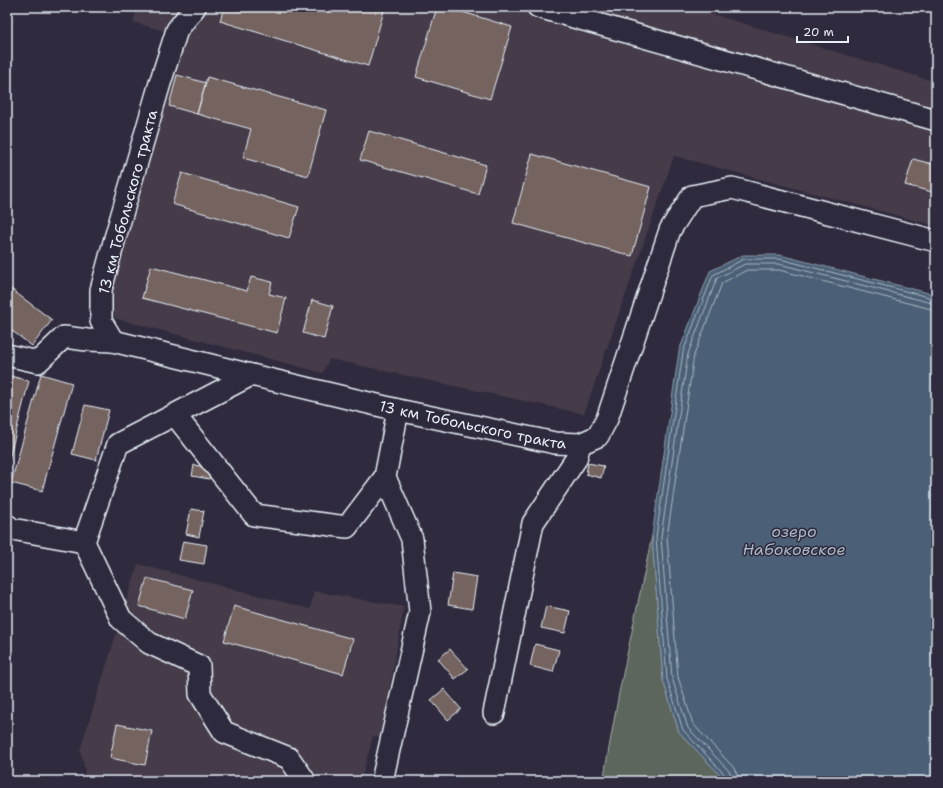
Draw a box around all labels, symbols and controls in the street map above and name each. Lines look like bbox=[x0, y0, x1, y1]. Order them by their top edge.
scale bar bbox=[797, 18, 848, 44]
text: 20 m bbox=[803, 24, 834, 40]
street label: 13 км Тобольского тракта bbox=[94, 107, 162, 296]
street label: 13 км Тобольского тракта bbox=[377, 396, 567, 453]
water label: озеро Набоковское bbox=[743, 521, 845, 560]

